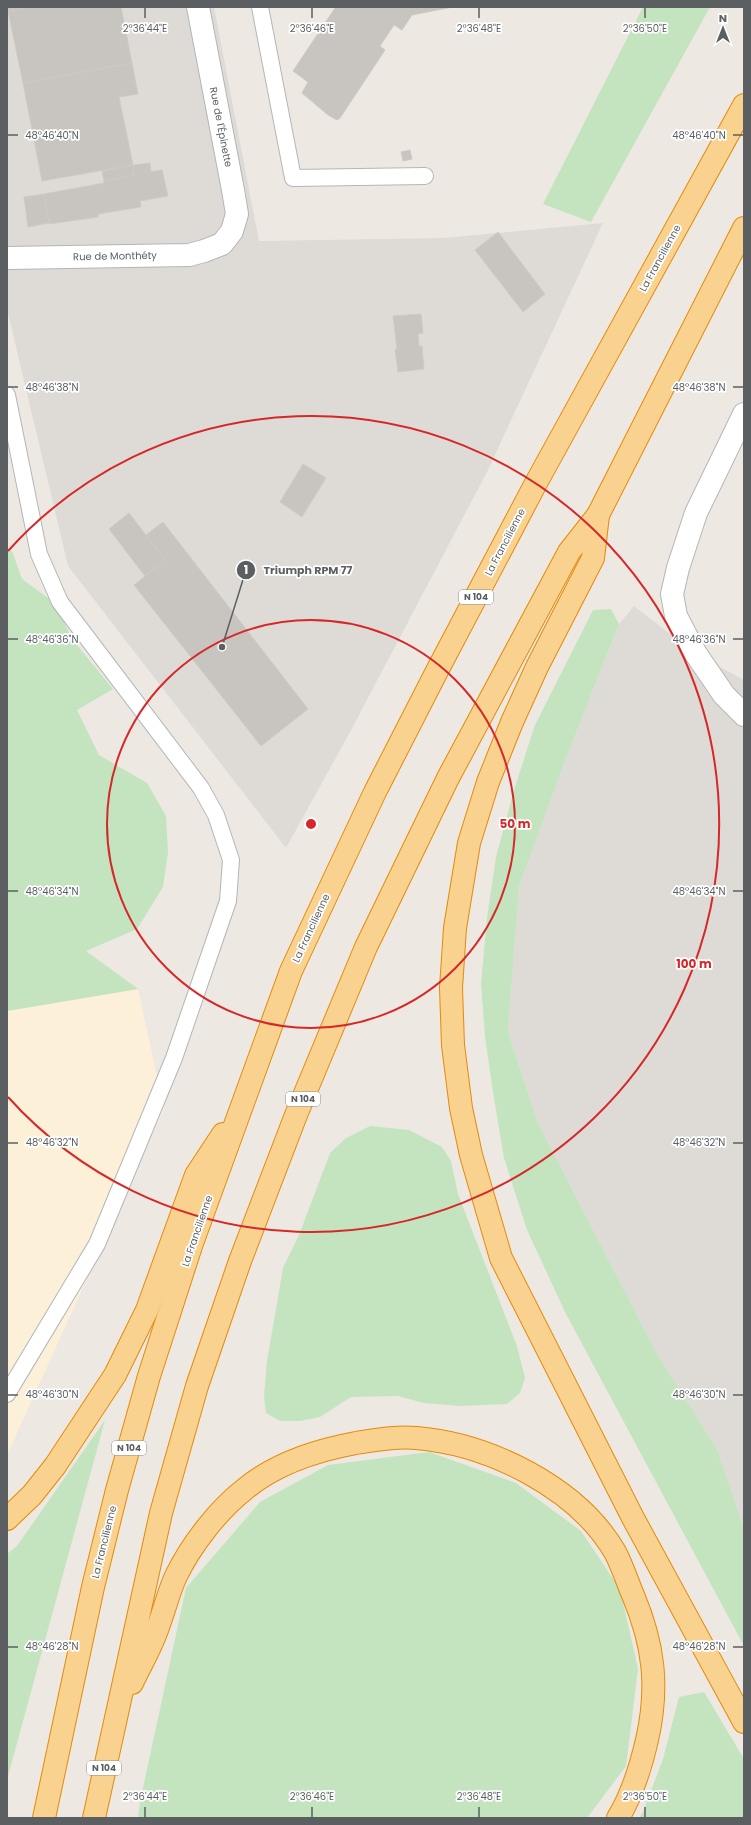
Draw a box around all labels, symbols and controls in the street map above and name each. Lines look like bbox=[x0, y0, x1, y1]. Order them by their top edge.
north arrow bbox=[703, 8, 743, 48]
text: N bbox=[719, 10, 727, 26]
text: 2°36'44"E bbox=[123, 21, 167, 36]
text: 2°36'46"E bbox=[290, 21, 334, 36]
text: 2°36'48"E bbox=[457, 21, 501, 36]
text: 2°36'50"E bbox=[623, 21, 667, 36]
street label: Rue de l'Épinette bbox=[206, 86, 236, 168]
text: 48°46'40"N bbox=[25, 128, 79, 143]
text: 48°46'40"N bbox=[672, 128, 726, 143]
street label: La Francilienne bbox=[635, 222, 685, 294]
street label: Rue de Monthéty bbox=[73, 248, 157, 264]
text: 48°46'38"N bbox=[25, 380, 79, 395]
text: 48°46'38"N bbox=[672, 380, 726, 395]
street label: La Francilienne bbox=[481, 506, 529, 578]
callout: Triumph RPM 77 bbox=[236, 558, 361, 581]
text: 1 bbox=[244, 561, 248, 578]
text: Triumph RPM 77 bbox=[264, 562, 353, 578]
road number: N 104 bbox=[459, 590, 493, 604]
text: 48°46'36"N bbox=[25, 632, 79, 647]
text: 48°46'36"N bbox=[672, 632, 726, 647]
text: 50 m bbox=[500, 815, 531, 832]
centre of rings bbox=[304, 817, 318, 831]
text: 48°46'34"N bbox=[25, 884, 79, 899]
text: 48°46'34"N bbox=[672, 884, 726, 899]
street label: La Francilienne bbox=[288, 891, 334, 965]
text: 100 m bbox=[676, 955, 712, 972]
road number: N 104 bbox=[286, 1092, 320, 1106]
text: 48°46'32"N bbox=[26, 1135, 78, 1150]
text: 48°46'32"N bbox=[673, 1135, 725, 1150]
street label: La Francilienne bbox=[178, 1193, 216, 1269]
text: 48°46'30"N bbox=[25, 1387, 79, 1402]
text: 48°46'30"N bbox=[672, 1387, 726, 1402]
road number: N 104 bbox=[112, 1441, 146, 1455]
street label: La Francilienne bbox=[88, 1504, 120, 1580]
text: 48°46'28"N bbox=[26, 1639, 78, 1654]
text: 48°46'28"N bbox=[673, 1639, 725, 1654]
road number: N 104 bbox=[87, 1761, 121, 1775]
text: 2°36'44"E bbox=[123, 1789, 167, 1804]
text: 2°36'46"E bbox=[290, 1789, 334, 1804]
text: 2°36'48"E bbox=[457, 1789, 501, 1804]
text: 2°36'50"E bbox=[623, 1789, 667, 1804]

